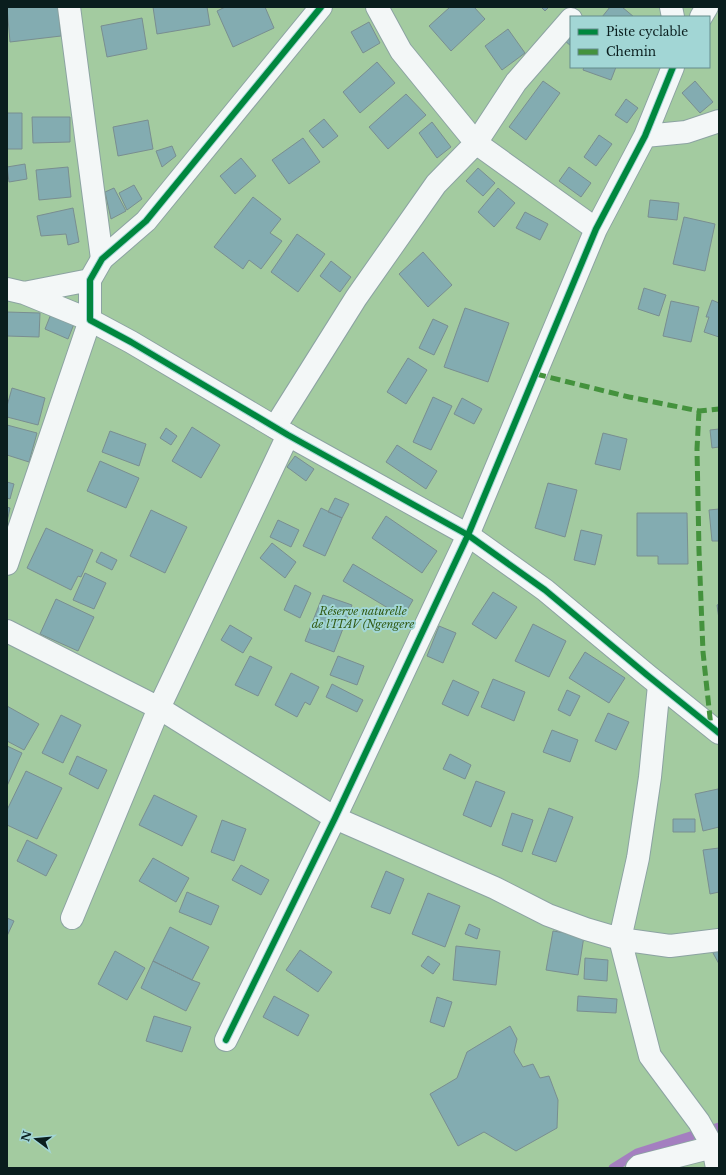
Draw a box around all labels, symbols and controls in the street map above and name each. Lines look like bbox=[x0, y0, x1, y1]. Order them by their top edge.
legend bbox=[570, 16, 710, 68]
text: Piste cyclable bbox=[606, 24, 688, 39]
text: Chemin bbox=[606, 44, 656, 59]
park label: Réserve naturelle de l'ITAV (Ngengere bbox=[312, 604, 414, 631]
north arrow bbox=[16, 1119, 56, 1159]
text: N bbox=[18, 1129, 35, 1143]

